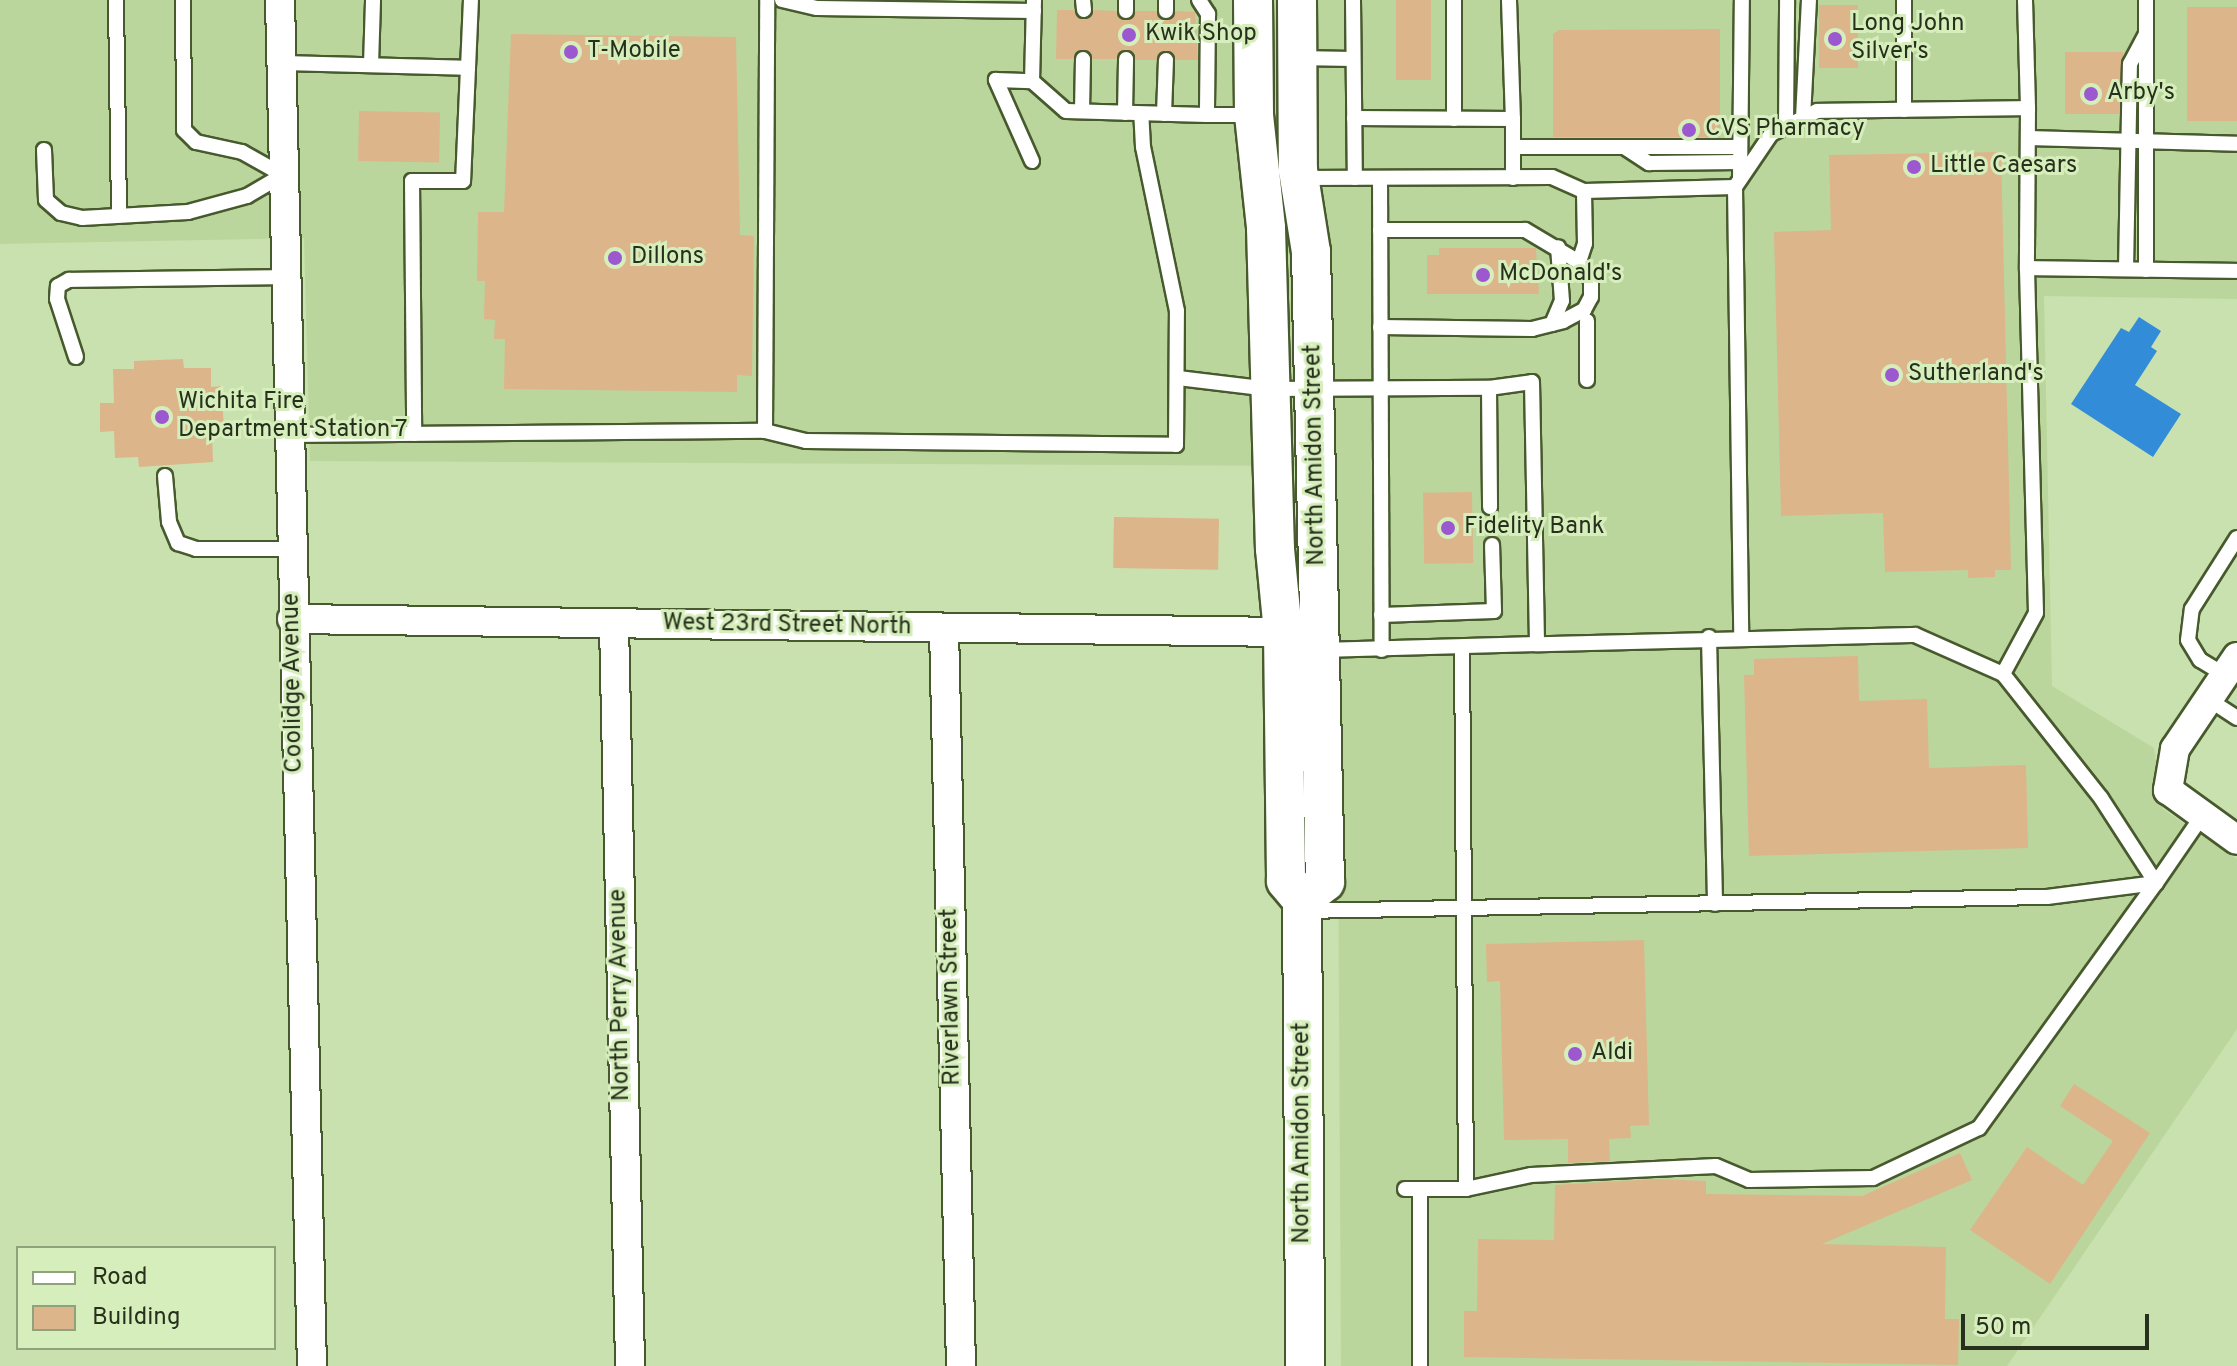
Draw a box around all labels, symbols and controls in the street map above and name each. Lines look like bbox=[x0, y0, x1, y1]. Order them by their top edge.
place label: Long John Silver's bbox=[1851, 11, 1965, 67]
place label: Kwik Shop bbox=[1145, 21, 1257, 49]
marker: Kwik Shop bbox=[1120, 26, 1138, 44]
marker: Long John Silver's bbox=[1826, 30, 1844, 48]
place label: T-Mobile bbox=[587, 38, 681, 66]
marker: T-Mobile bbox=[562, 43, 580, 61]
place label: Arby's bbox=[2107, 80, 2175, 108]
marker: Arby's bbox=[2082, 85, 2100, 103]
place label: CVS Pharmacy bbox=[1705, 116, 1865, 144]
marker: CVS Pharmacy bbox=[1680, 121, 1698, 139]
place label: Little Caesars bbox=[1930, 153, 2077, 181]
marker: Little Caesars bbox=[1905, 158, 1923, 176]
place label: Dillons bbox=[631, 244, 704, 272]
marker: Dillons bbox=[606, 249, 624, 267]
place label: McDonald's bbox=[1499, 261, 1622, 289]
marker: McDonald's bbox=[1474, 266, 1492, 284]
street label: North Amidon Street bbox=[1300, 344, 1332, 566]
place label: Sutherland's bbox=[1908, 361, 2044, 389]
marker: Sutherland's bbox=[1883, 366, 1901, 384]
place label: Wichita Fire Department Station 7 bbox=[178, 389, 408, 445]
marker: Wichita Fire Department Station 7 bbox=[153, 408, 171, 426]
place label: Fidelity Bank bbox=[1464, 514, 1604, 542]
marker: Fidelity Bank bbox=[1439, 519, 1457, 537]
street label: Coolidge Avenue bbox=[278, 592, 310, 774]
street label: West 23rd Street North bbox=[662, 609, 912, 643]
street label: North Perry Avenue bbox=[605, 888, 637, 1102]
street label: Riverlawn Street bbox=[936, 908, 968, 1086]
street label: North Amidon Street bbox=[1289, 1022, 1317, 1244]
place label: Aldi bbox=[1591, 1040, 1633, 1068]
marker: Aldi bbox=[1566, 1045, 1584, 1063]
legend bbox=[16, 1246, 276, 1350]
text: Road bbox=[92, 1263, 148, 1293]
scale bar bbox=[1965, 1298, 2153, 1348]
text: Building bbox=[92, 1303, 181, 1333]
text: 50 m bbox=[1975, 1313, 2031, 1343]

